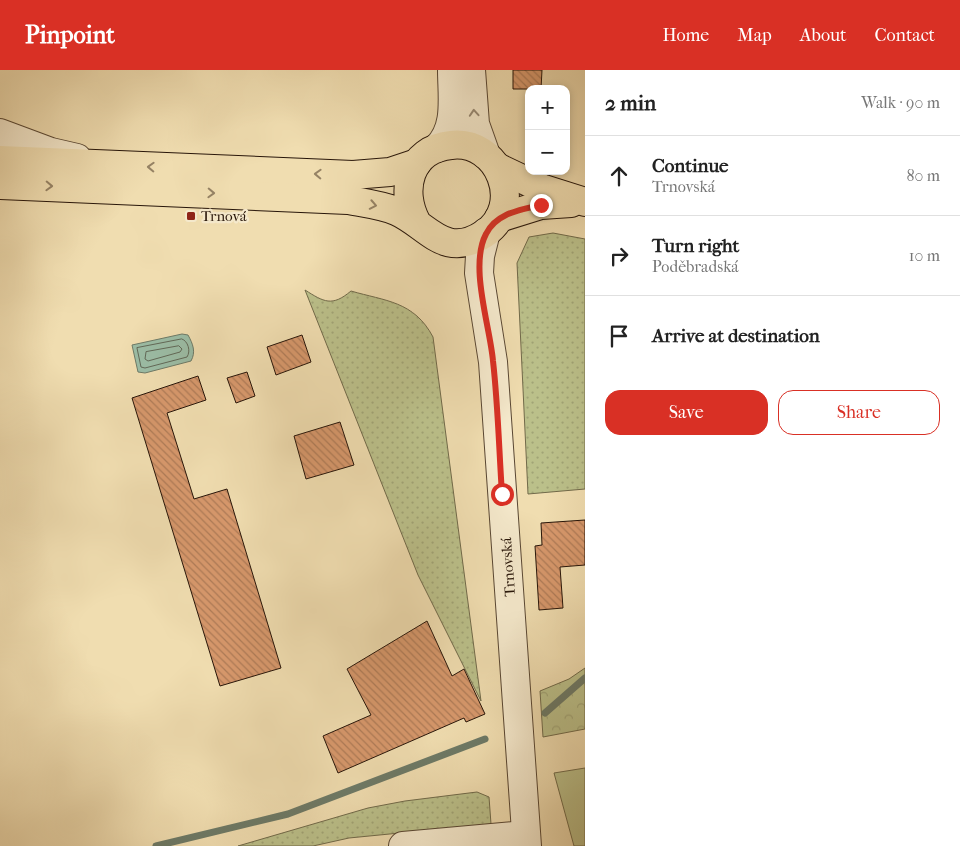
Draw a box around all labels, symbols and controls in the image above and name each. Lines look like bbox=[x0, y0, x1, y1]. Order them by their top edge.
text: Pinpoint bbox=[25, 21, 115, 49]
text: Home bbox=[662, 25, 709, 46]
text: Map bbox=[737, 25, 772, 46]
text: About bbox=[800, 25, 846, 46]
text: Contact bbox=[874, 25, 935, 46]
map controls bbox=[525, 85, 570, 175]
button: + bbox=[525, 85, 570, 130]
text: 2 min bbox=[605, 91, 656, 115]
text: Walk · 90 m bbox=[861, 93, 940, 112]
one-way arrow bbox=[469, 109, 480, 117]
button: − bbox=[525, 130, 570, 175]
text: Continue bbox=[652, 155, 728, 177]
one-way arrow bbox=[147, 161, 155, 172]
icon: ahead bbox=[605, 162, 633, 190]
text: 80 m bbox=[906, 166, 940, 185]
one-way arrow bbox=[313, 168, 321, 179]
text: Trnovská bbox=[652, 177, 715, 196]
one-way arrow bbox=[45, 181, 53, 192]
one-way arrow bbox=[207, 188, 215, 199]
route end bbox=[530, 194, 553, 217]
one-way arrow bbox=[369, 199, 377, 209]
place label: Trnová bbox=[201, 207, 248, 225]
marker: Trnová bbox=[185, 210, 197, 222]
text: Turn right bbox=[652, 235, 739, 257]
icon: right bbox=[605, 242, 633, 270]
text: 10 m bbox=[909, 246, 940, 265]
text: Poděbradská bbox=[652, 257, 739, 276]
icon: arrive bbox=[605, 322, 633, 350]
text: Arrive at destination bbox=[652, 325, 820, 347]
button: Save bbox=[605, 390, 768, 435]
button: Share bbox=[778, 390, 940, 435]
route start bbox=[491, 483, 514, 506]
street label: Trnovská bbox=[497, 536, 519, 597]

